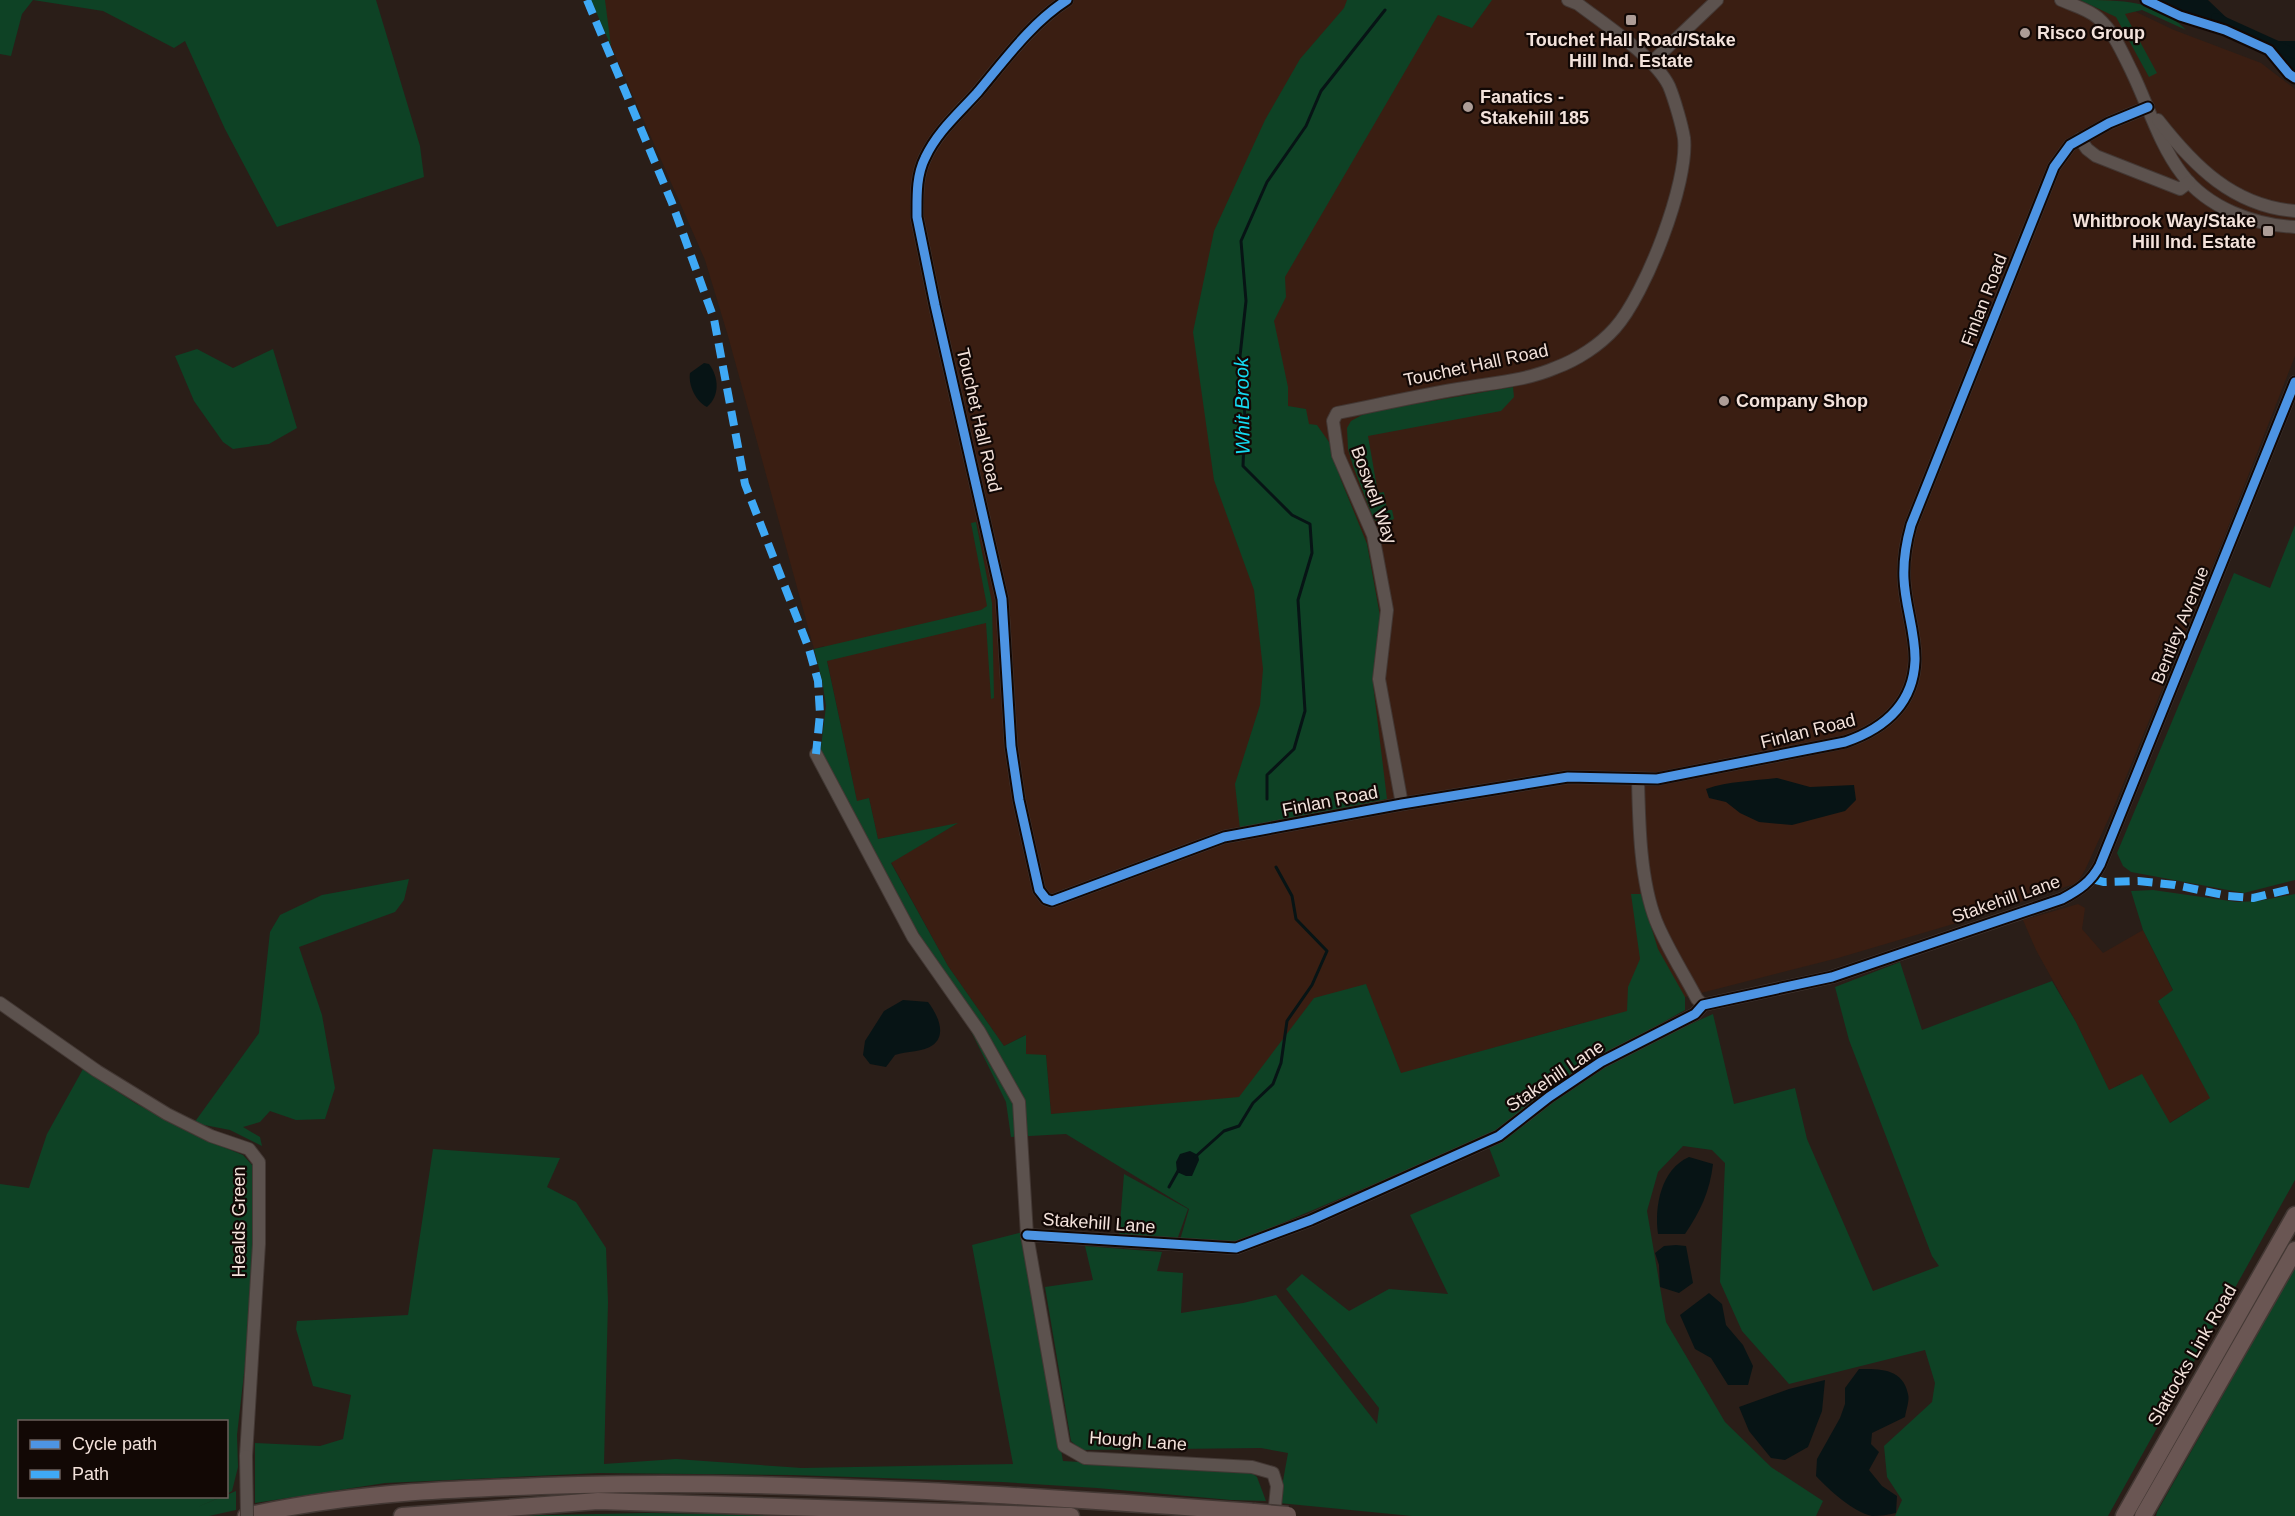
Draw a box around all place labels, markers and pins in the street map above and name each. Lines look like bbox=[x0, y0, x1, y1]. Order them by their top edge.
marker: Touchet Hall Road/Stake Hill Ind. Estate bbox=[1624, 13, 1638, 27]
place label: Risco Group bbox=[2037, 23, 2145, 43]
marker: Risco Group bbox=[2018, 26, 2032, 40]
place label: Touchet Hall Road/Stake Hill Ind. Estate bbox=[1526, 30, 1736, 71]
place label: Fanatics - Stakehill 185 bbox=[1480, 87, 1589, 128]
marker: Fanatics - Stakehill 185 bbox=[1461, 100, 1475, 114]
place label: Whitbrook Way/Stake Hill Ind. Estate bbox=[2073, 211, 2256, 252]
marker: Whitbrook Way/Stake Hill Ind. Estate bbox=[2261, 224, 2275, 238]
place label: Company Shop bbox=[1736, 391, 1868, 411]
marker: Company Shop bbox=[1717, 394, 1731, 408]

